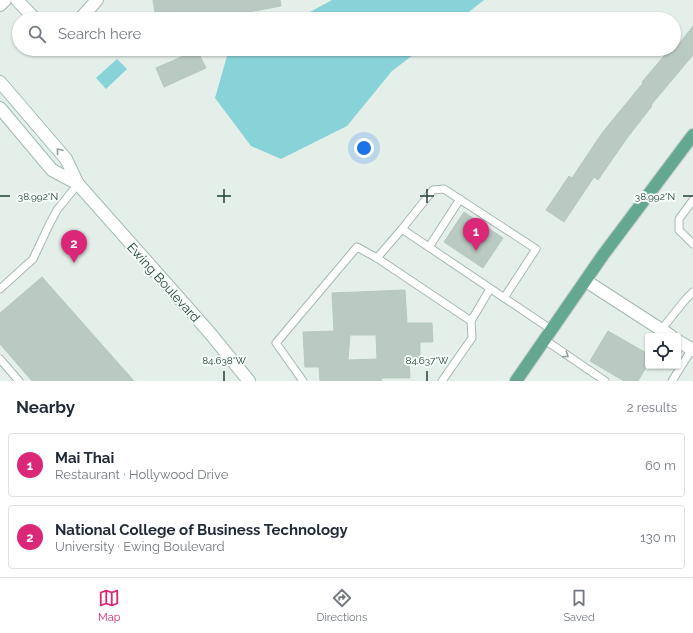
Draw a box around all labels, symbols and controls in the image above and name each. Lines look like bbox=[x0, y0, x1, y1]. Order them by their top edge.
search box bbox=[12, 12, 681, 56]
icon: search bbox=[26, 23, 48, 45]
text: Search here bbox=[58, 25, 141, 43]
your location bbox=[354, 138, 374, 158]
one-way arrow bbox=[56, 148, 63, 155]
text: 38.992°N bbox=[18, 191, 58, 202]
text: 38.992°N bbox=[635, 191, 675, 202]
pin: 1 bbox=[463, 218, 489, 251]
pin: 2 bbox=[61, 230, 87, 263]
street label: Ewing Boulevard bbox=[124, 240, 203, 325]
map controls bbox=[645, 333, 681, 369]
button: locate bbox=[645, 333, 681, 369]
one-way arrow bbox=[562, 350, 569, 358]
text: 84.638°W bbox=[202, 355, 246, 366]
text: 84.637°W bbox=[405, 355, 449, 366]
text: Nearby bbox=[16, 397, 75, 417]
text: 2 results bbox=[627, 400, 677, 415]
text: Mai Thai bbox=[55, 449, 114, 467]
text: 1 bbox=[27, 458, 33, 473]
text: 60 m bbox=[645, 458, 676, 473]
text: Restaurant · Hollywood Drive bbox=[55, 467, 228, 482]
text: National College of Business Technology bbox=[55, 521, 348, 539]
text: 2 bbox=[26, 530, 34, 545]
text: 130 m bbox=[640, 530, 676, 545]
text: University · Ewing Boulevard bbox=[55, 539, 225, 554]
tab: Map bbox=[98, 587, 120, 624]
tab: Directions bbox=[317, 587, 367, 624]
tab: Saved bbox=[563, 587, 595, 624]

